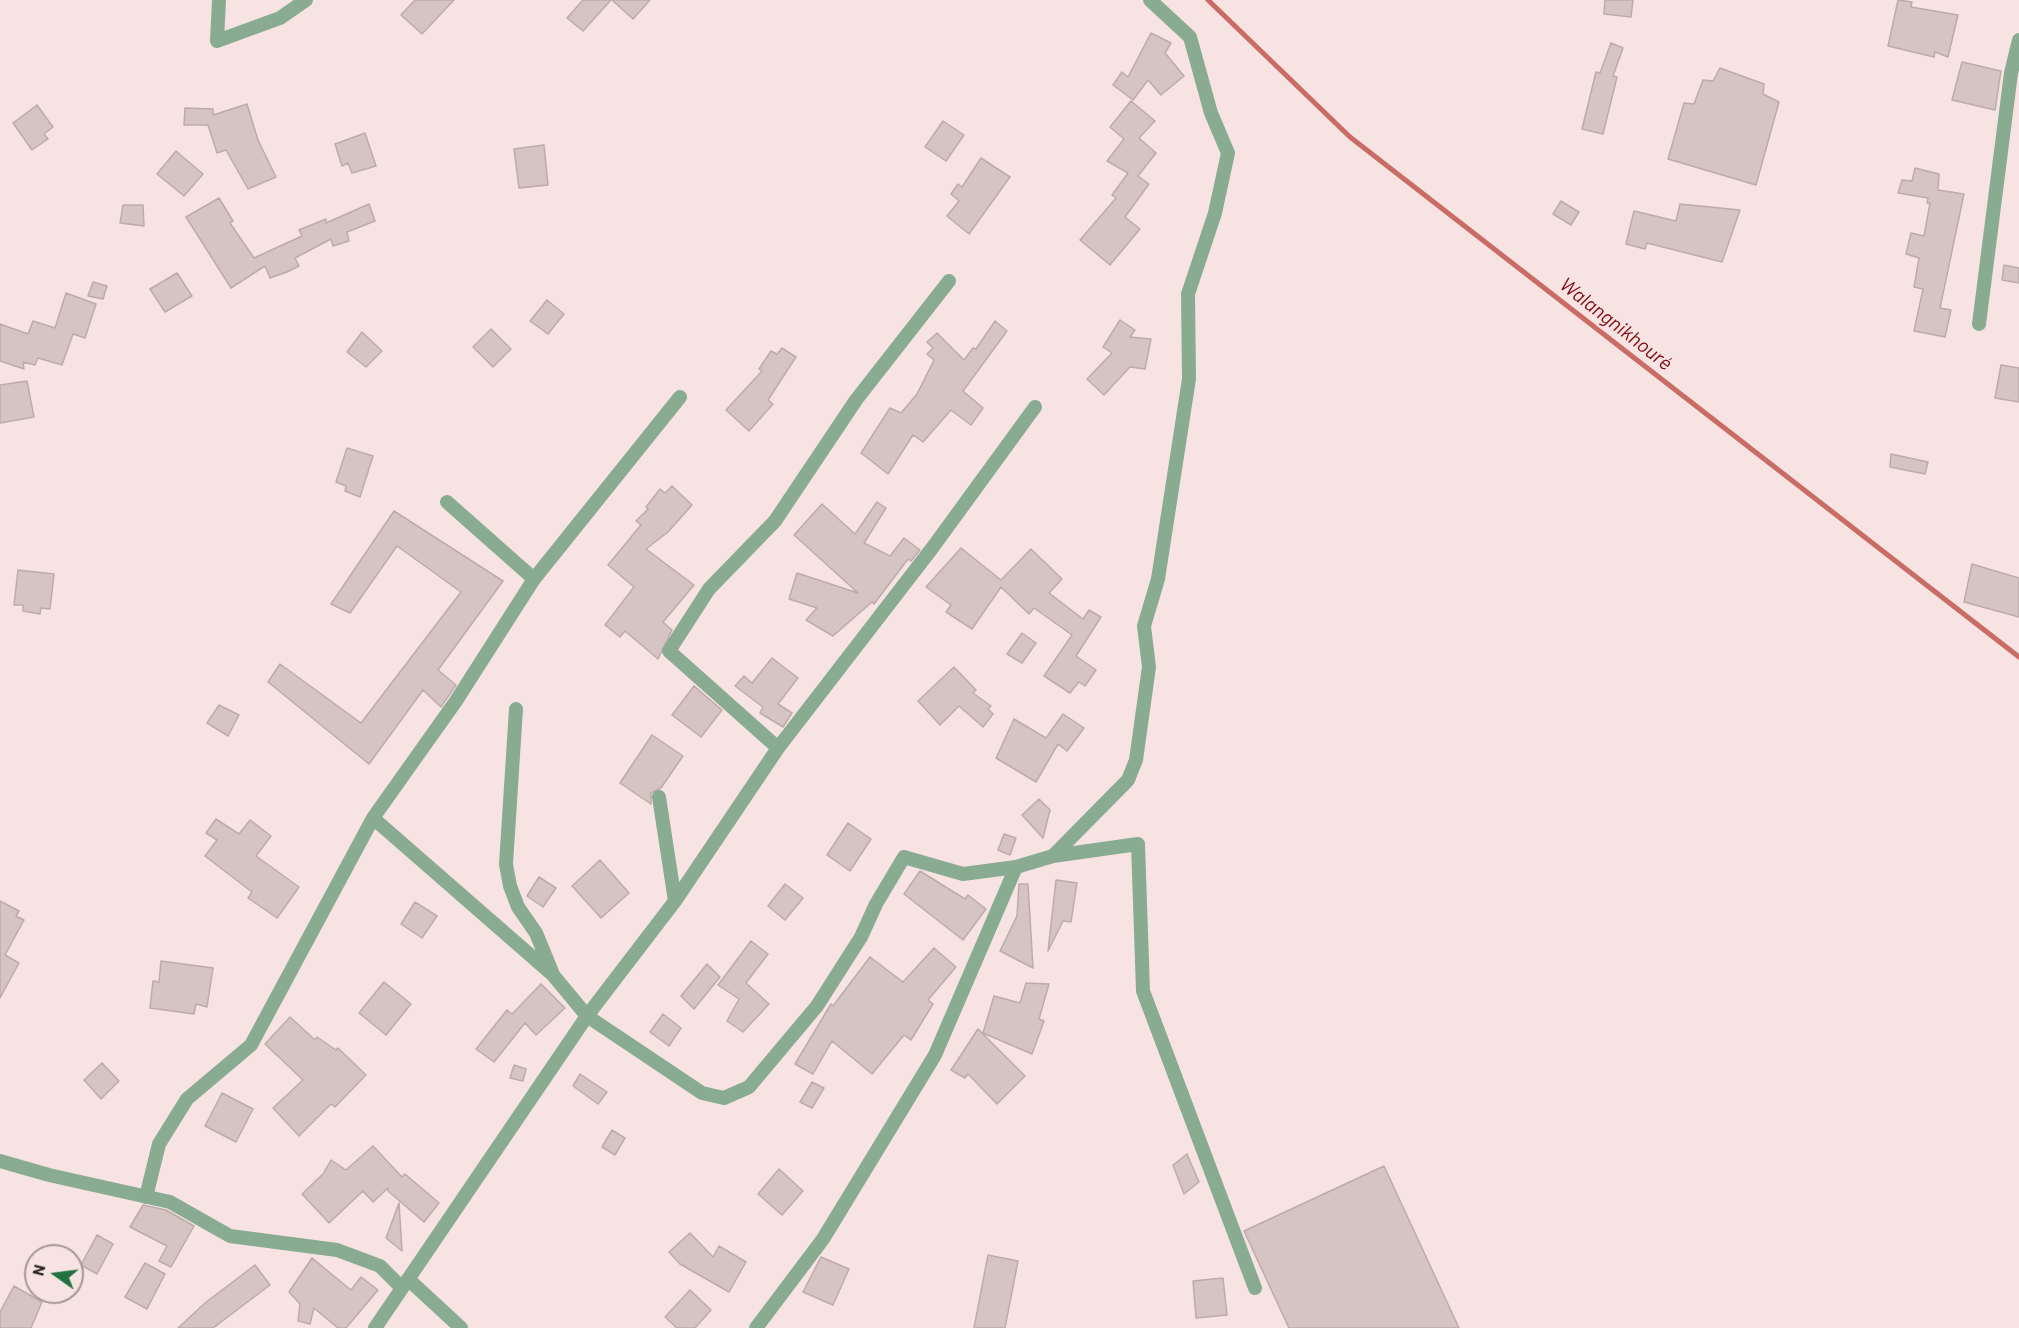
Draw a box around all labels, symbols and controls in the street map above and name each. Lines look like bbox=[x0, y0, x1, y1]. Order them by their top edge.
water label: Walangnikhouré bbox=[1555, 273, 1677, 375]
north arrow bbox=[24, 1244, 84, 1304]
text: N bbox=[27, 1263, 48, 1277]

